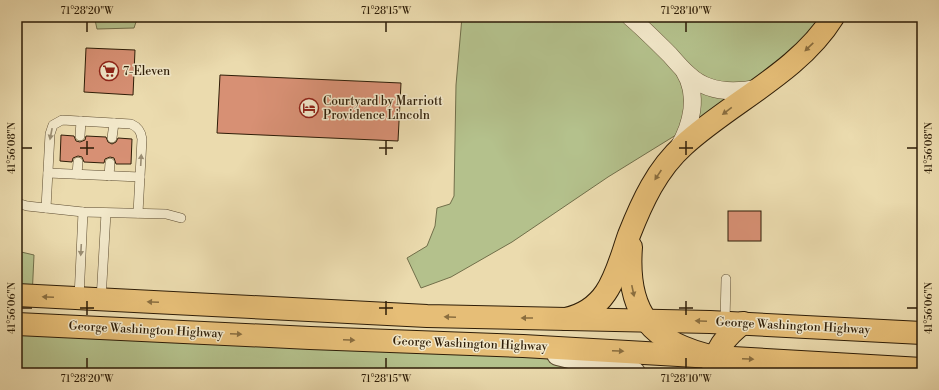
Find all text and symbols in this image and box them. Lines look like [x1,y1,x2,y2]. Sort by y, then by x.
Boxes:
text: 71°28'20"W [61,5,114,17]
text: 71°28'15"W [361,5,412,17]
text: 71°28'10"W [660,5,712,17]
one-way arrow [804,42,814,52]
supermarket icon: 7-Eleven [98,60,120,82]
place label: 7-Eleven [123,64,170,79]
place label: Courtyard by Marriott Providence Lincoln [323,94,443,123]
hotel icon: Courtyard by Marriott Providence Lincoln [298,97,320,119]
one-way arrow [722,107,732,115]
text: 41°56'08"N [6,122,18,174]
text: 41°56'08"N [923,122,935,174]
one-way arrow [47,128,53,140]
one-way arrow [138,153,144,166]
one-way arrow [654,170,662,181]
one-way arrow [78,244,85,256]
text: 41°56'06"N [6,282,18,334]
text: 41°56'06"N [923,282,935,334]
one-way arrow [631,285,637,297]
one-way arrow [41,294,54,300]
one-way arrow [146,299,159,305]
one-way arrow [444,314,456,321]
street label: George Washington Highway [715,314,871,338]
one-way arrow [521,315,533,322]
street label: George Washington Highway [68,318,224,342]
one-way arrow [695,318,707,325]
one-way arrow [230,331,242,338]
street label: George Washington Highway [392,334,548,354]
one-way arrow [343,336,355,343]
one-way arrow [612,348,624,355]
one-way arrow [742,355,754,362]
text: 71°28'20"W [61,373,114,385]
text: 71°28'15"W [361,373,412,385]
text: 71°28'10"W [660,373,712,385]

